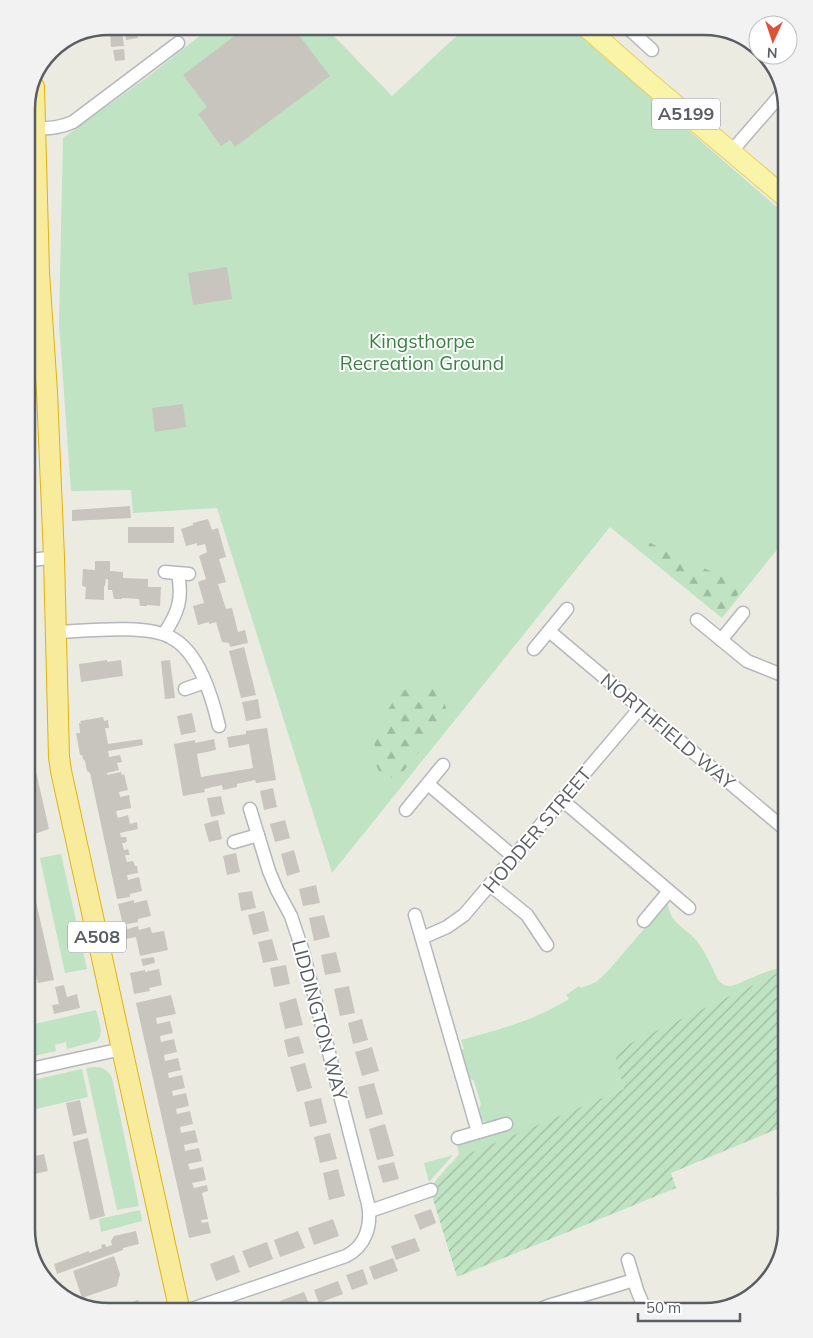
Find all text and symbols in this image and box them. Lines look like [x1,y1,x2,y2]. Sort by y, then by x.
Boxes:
north arrow [748,15,798,65]
text: N [767,44,778,62]
road number: A5199 [652,98,720,130]
park label: Kingsthorpe Recreation Ground [340,329,504,375]
street label: NORTHFIELD WAY [596,668,741,795]
street label: HODDER STREET [477,762,597,898]
road number: A508 [68,922,126,952]
street label: LIDDINGTON WAY [287,937,353,1103]
scale bar [638,1290,740,1322]
text: 50 m [646,1298,681,1317]

